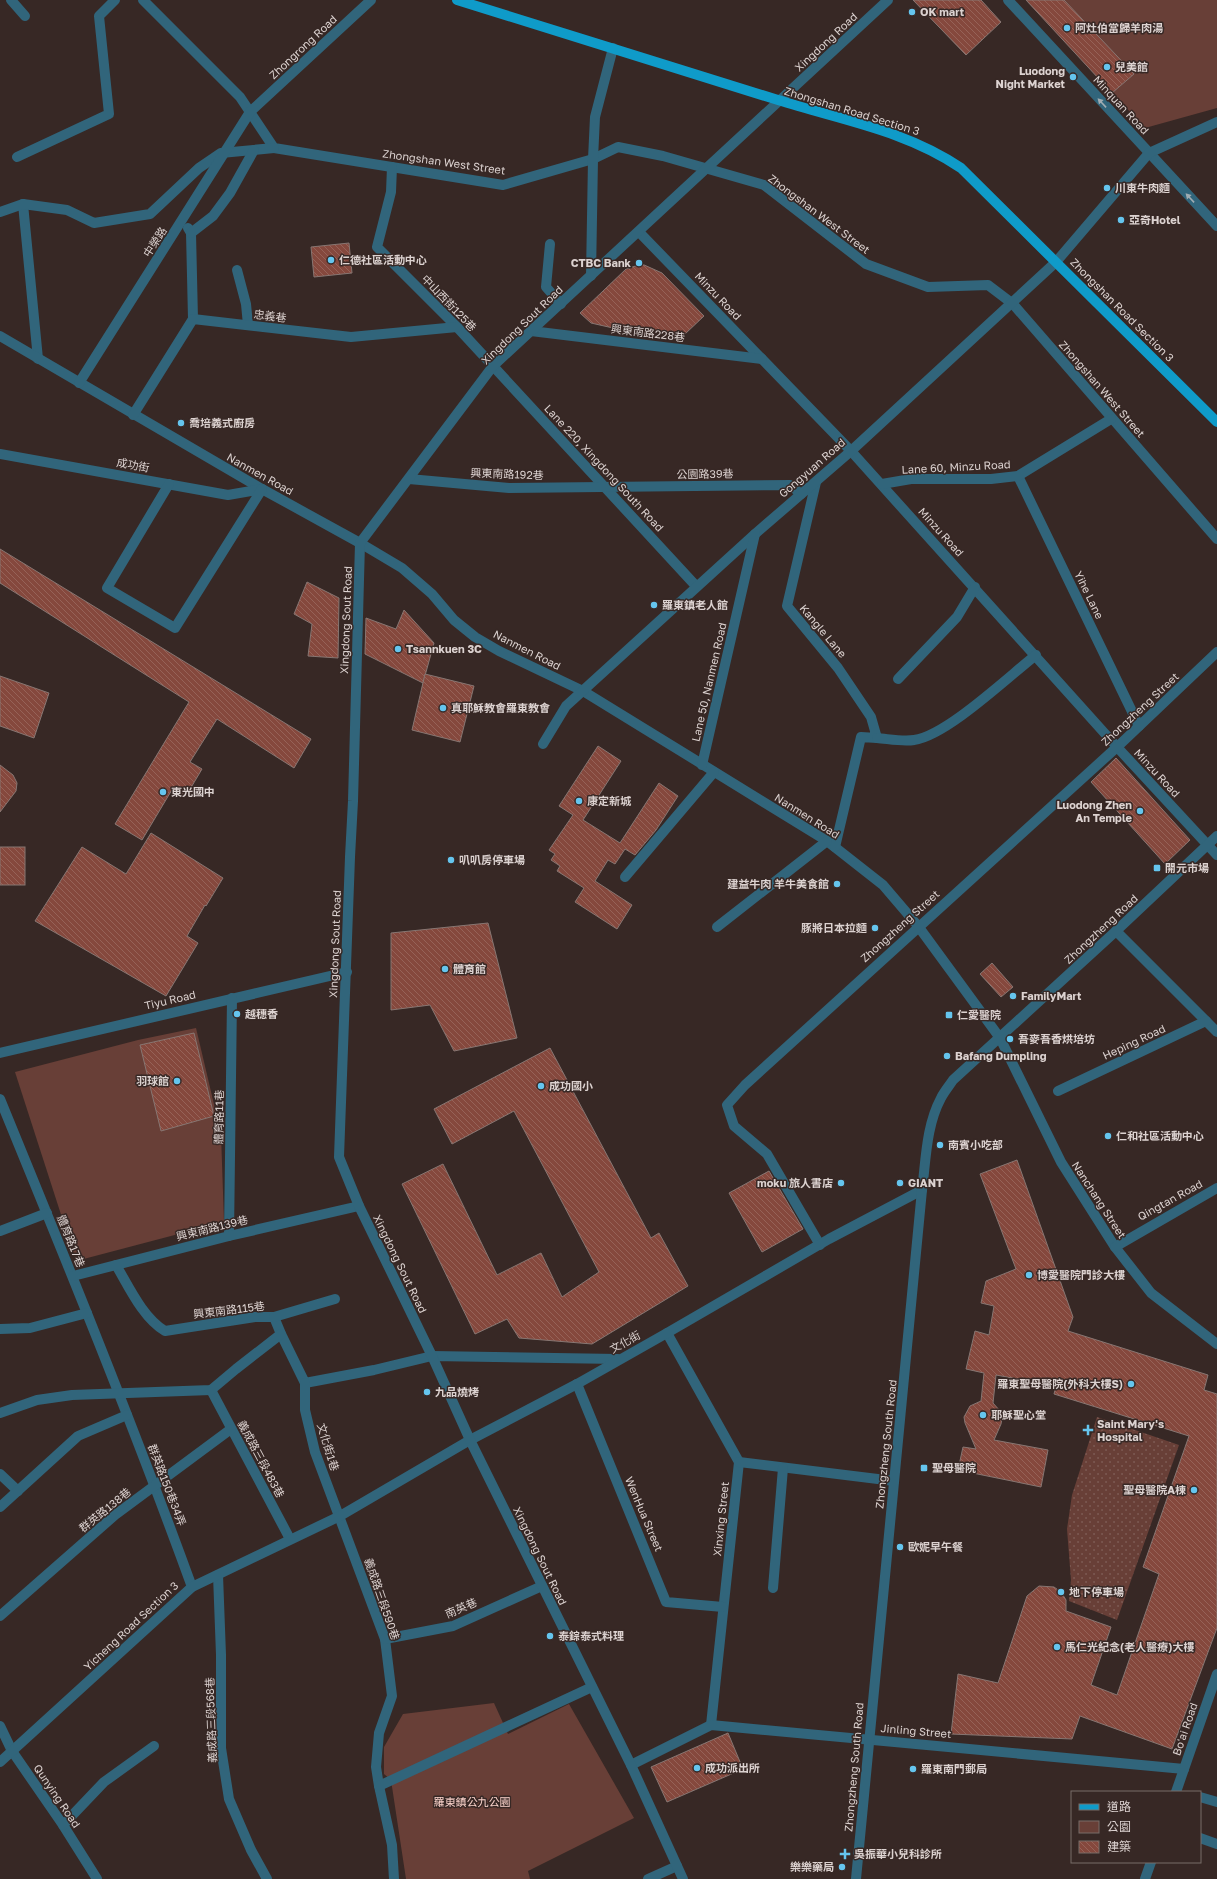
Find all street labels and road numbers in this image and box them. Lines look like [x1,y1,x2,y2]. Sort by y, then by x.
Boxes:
street label: Xingdong Road [792,9,859,74]
street label: Zhongrong Road [266,12,339,81]
street label: Minquan Road [1091,73,1152,137]
street label: Zhongshan Road Section 3 [783,84,921,137]
street label: Zhongshan West Street [382,146,506,177]
street label: Zhongshan West Street [766,171,873,256]
street label: 中榮路 [140,224,169,259]
street label: Zhongshan Road Section 3 [1068,255,1177,364]
street label: Minzu Road [692,269,744,322]
street label: 中山西街125巷 [419,272,479,333]
street label: Xingdong Sout Road [478,283,565,367]
street label: 忠義巷 [253,307,287,324]
street label: 興東南路228巷 [610,322,686,343]
street label: Zhongshan West Street [1057,338,1148,440]
street label: Lane 220, Xingdong South Road [542,402,667,534]
street label: Gongyuan Road [776,435,847,500]
street label: Nanmen Road [225,450,296,497]
street label: 成功街 [116,455,150,474]
street label: Lane 60, Minzu Road [901,457,1011,476]
street label: 興東南路192巷 [470,466,544,481]
street label: 公園路39巷 [676,467,734,480]
street label: Minzu Road [916,505,967,559]
street label: Xingdong Sout Road [337,566,354,674]
street label: Yihe Lane [1072,569,1107,621]
street label: Kangle Lane [797,601,849,660]
street label: Lane 50, Nanmen Road [688,621,729,743]
street label: Nanmen Road [491,627,563,672]
street label: Zhongzheng Street [1098,669,1181,748]
street label: Minzu Road [1132,746,1183,799]
street label: Nanmen Road [772,790,842,841]
street label: Zhongzheng Street [858,887,942,964]
street label: Xingdong Sout Road [326,890,343,998]
street label: Zhongzheng Road [1061,891,1140,966]
street label: Tiyu Road [143,987,197,1012]
street label: Heping Road [1100,1021,1167,1062]
street label: 體育路11巷 [212,1090,225,1144]
street label: Nanchang Street [1070,1159,1129,1241]
street label: Qingtan Road [1135,1176,1204,1223]
street label: 興東南路139巷 [175,1212,249,1243]
street label: Xingdong Sout Road [371,1212,430,1315]
street label: 體育路17巷 [55,1213,88,1269]
street label: 興東南路115巷 [192,1299,265,1320]
street label: 文化街 [607,1328,642,1355]
street label: Zhongzheng South Road [872,1379,899,1509]
street label: 義成路三段483巷 [236,1418,287,1500]
street label: 文化街1巷 [315,1421,342,1472]
street label: 群英路150巷34弄 [146,1442,189,1528]
street label: WenHua Street [623,1475,666,1553]
street label: Xinxing Street [710,1481,731,1557]
street label: 群英路138巷 [76,1485,133,1534]
street label: Xingdong Sout Road [511,1504,570,1607]
street label: 義成路三段590巷 [362,1556,403,1642]
street label: Yicheng Road Section 3 [81,1578,181,1673]
street label: 南英巷 [443,1595,479,1620]
street label: 義成路三段568巷 [203,1677,218,1763]
street label: Bo'ai Road [1169,1701,1200,1757]
street label: Zhongzheng South Road [841,1702,866,1832]
street label: Jinling Street [880,1721,952,1740]
street label: Qunying Road [31,1762,83,1830]

